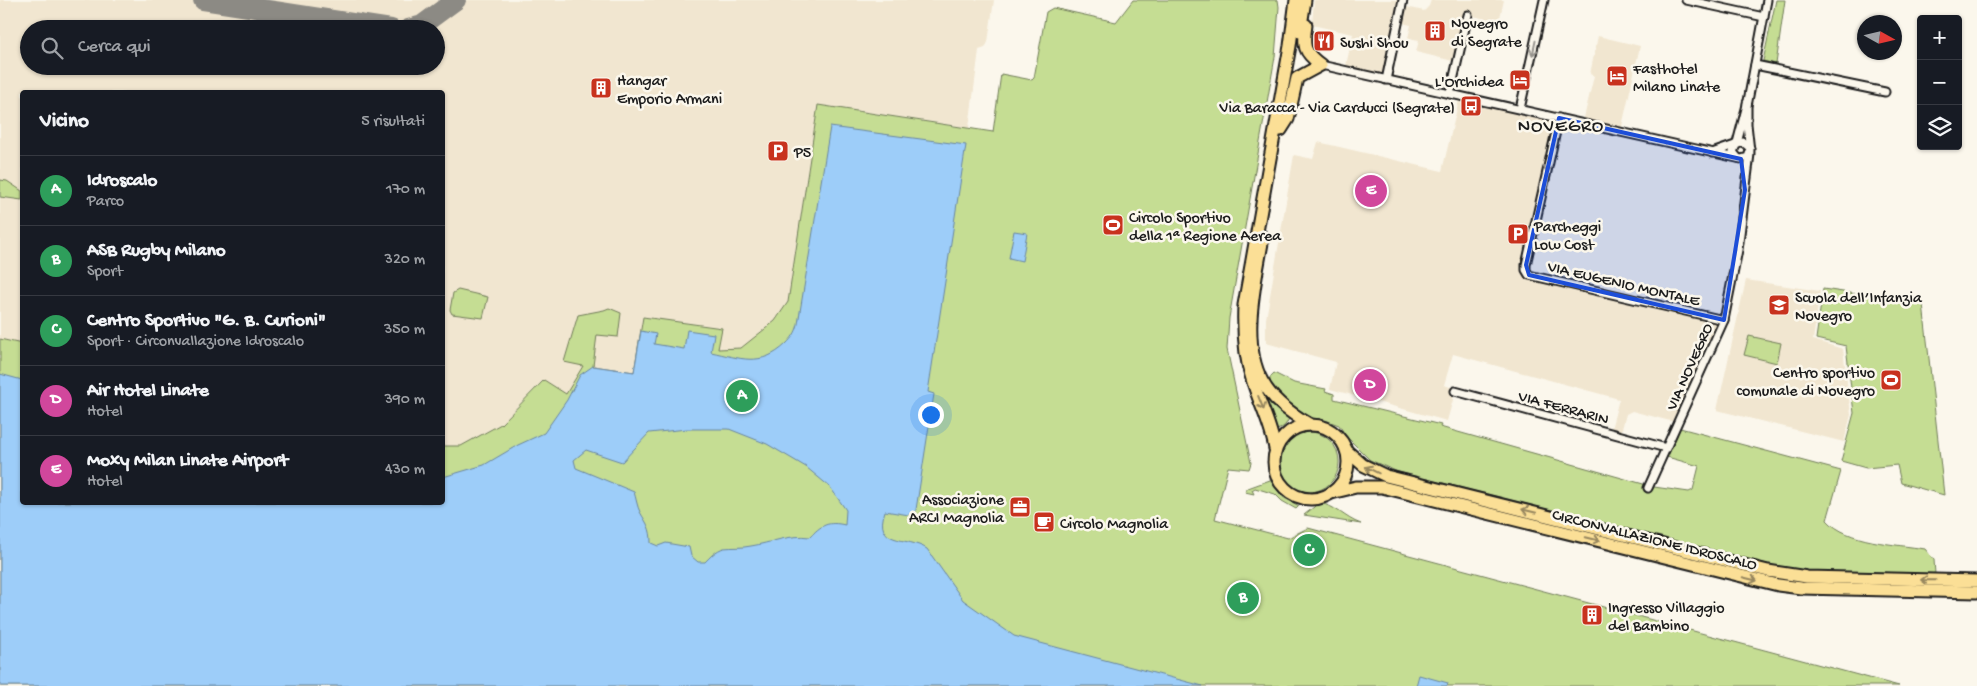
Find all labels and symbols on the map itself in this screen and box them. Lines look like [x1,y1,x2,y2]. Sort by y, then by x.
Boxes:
north arrow [1857,15,1902,60]
place label: Novegro di Segrate [1451,16,1522,53]
building icon: Novegro di Segrate [1423,19,1447,43]
restaurant icon: Sushi Shou [1312,29,1336,53]
place label: Sushi Shou [1340,35,1409,54]
one-way arrow [1529,39,1538,55]
place label: Fasthotel Milano Linate [1632,61,1721,98]
hotel icon: Fasthotel Milano Linate [1605,64,1629,88]
hotel icon: L'Orchidea [1508,68,1532,92]
place label: Hangar Emporio Armani [617,73,722,110]
place label: L'Orchidea [1435,74,1505,93]
building icon: Hangar Emporio Armani [589,76,613,100]
bus stop icon: Via Baracca - Via Carducci (Segrate) [1459,94,1483,118]
place label: Via Baracca - Via Carducci (Segrate) [1219,100,1455,119]
district label: NOVEGRO [1518,116,1604,139]
parking icon: P5 [766,139,790,163]
place label: P5 [793,145,811,164]
one-way arrow [1543,157,1552,173]
pin: E [1355,172,1387,210]
place label: Circolo Sportivo della 1ª Regione Aerea [1129,210,1282,247]
sports icon: Circolo Sportivo della 1ª Regione Aerea [1101,213,1125,237]
place label: Parcheggi Low Cost [1533,219,1601,256]
parking icon: Parcheggi Low Cost [1506,222,1530,246]
street label: VIA EUGENIO MONTALE [1544,258,1702,312]
place label: Scuola dell’Infanzia Novegro [1795,290,1923,327]
school or university icon: Scuola dell’Infanzia Novegro [1767,293,1791,317]
street label: VIA NOVEGRO [1663,321,1719,415]
place label: Centro sportivo comunale di Novegro [1737,365,1875,402]
pin: D [1354,366,1386,404]
sports icon: Centro sportivo comunale di Novegro [1879,368,1903,392]
pin: A [726,377,758,415]
street label: VIA FERRARIN [1515,388,1610,431]
one-way arrow [1257,395,1266,410]
your location [918,402,944,428]
one-way arrow [1365,464,1380,474]
place label: Associazione ARCI Magnolia [909,492,1005,529]
office icon: Associazione ARCI Magnolia [1008,495,1032,519]
one-way arrow [1521,506,1537,515]
street label: CIRCONVALLAZIONE IDROSCALO [1550,507,1759,576]
cafe icon: Circolo Magnolia [1032,510,1056,534]
place label: Circolo Magnolia [1060,516,1169,535]
pin: C [1293,531,1325,569]
one-way arrow [1584,535,1600,545]
one-way arrow [1742,575,1758,584]
one-way arrow [1921,575,1937,584]
pin: B [1227,579,1259,617]
place label: Ingresso Villaggio del Bambino [1608,600,1725,637]
building icon: Ingresso Villaggio del Bambino [1580,603,1604,627]

